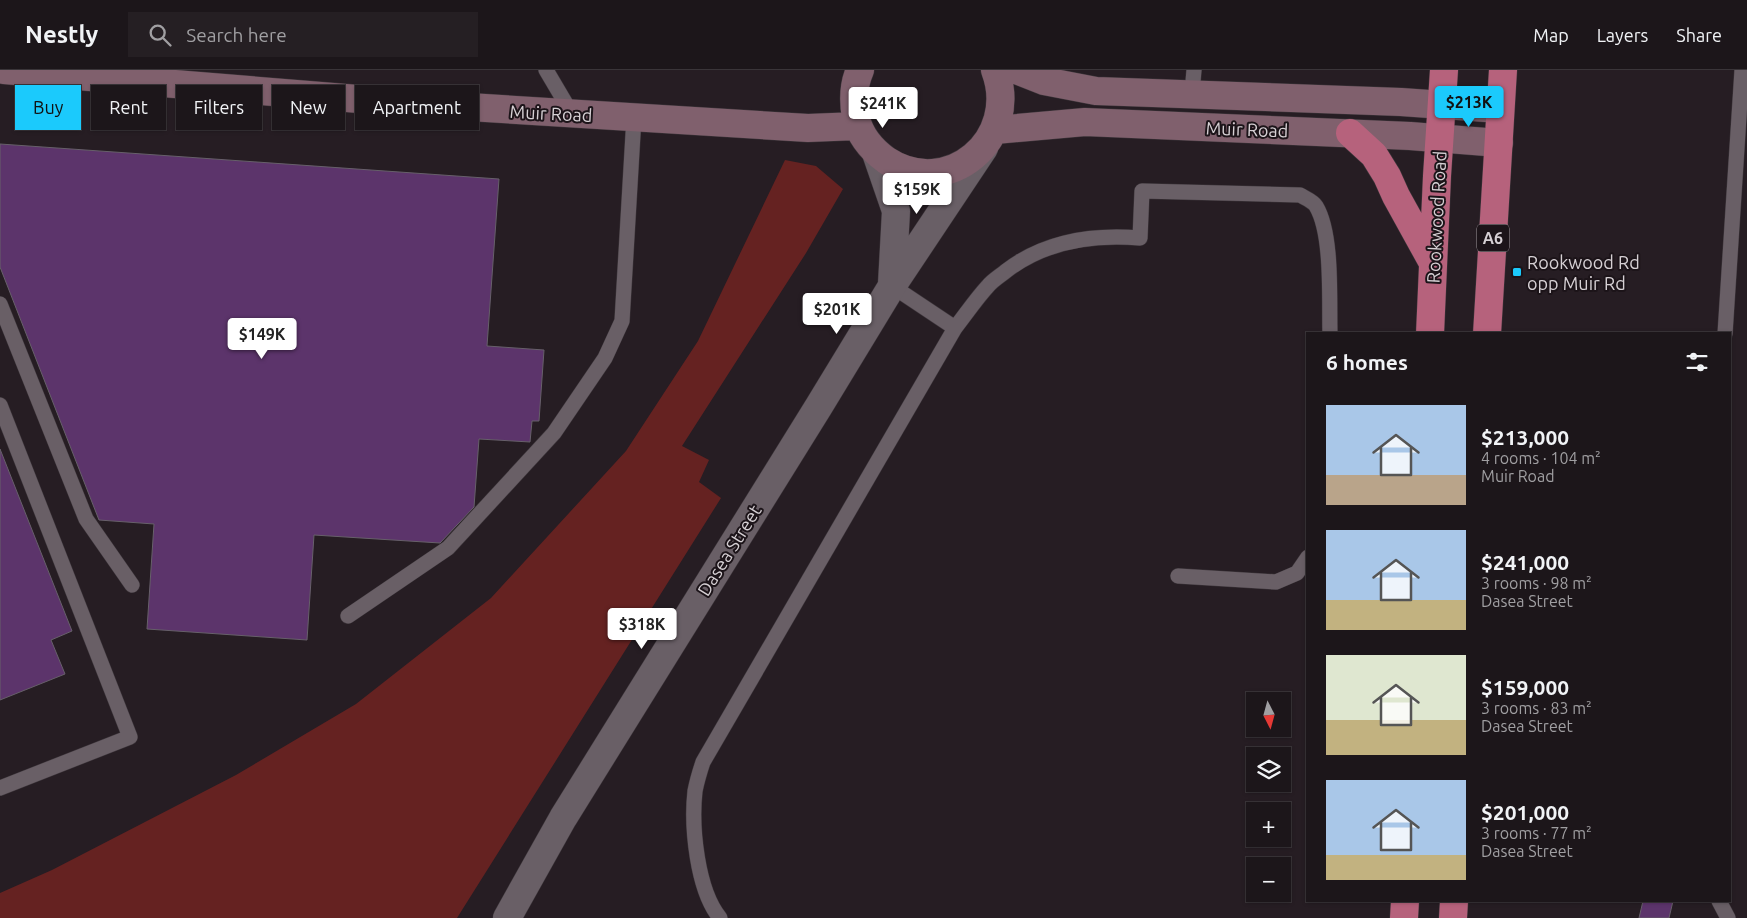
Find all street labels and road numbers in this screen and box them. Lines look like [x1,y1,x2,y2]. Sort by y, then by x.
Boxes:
street label: Muir Road [509,101,593,125]
street label: Muir Road [1205,118,1289,140]
street label: Rookwood Road [1423,150,1449,284]
road number: A6 [1477,224,1509,252]
street label: Dasea Street [693,501,765,599]

